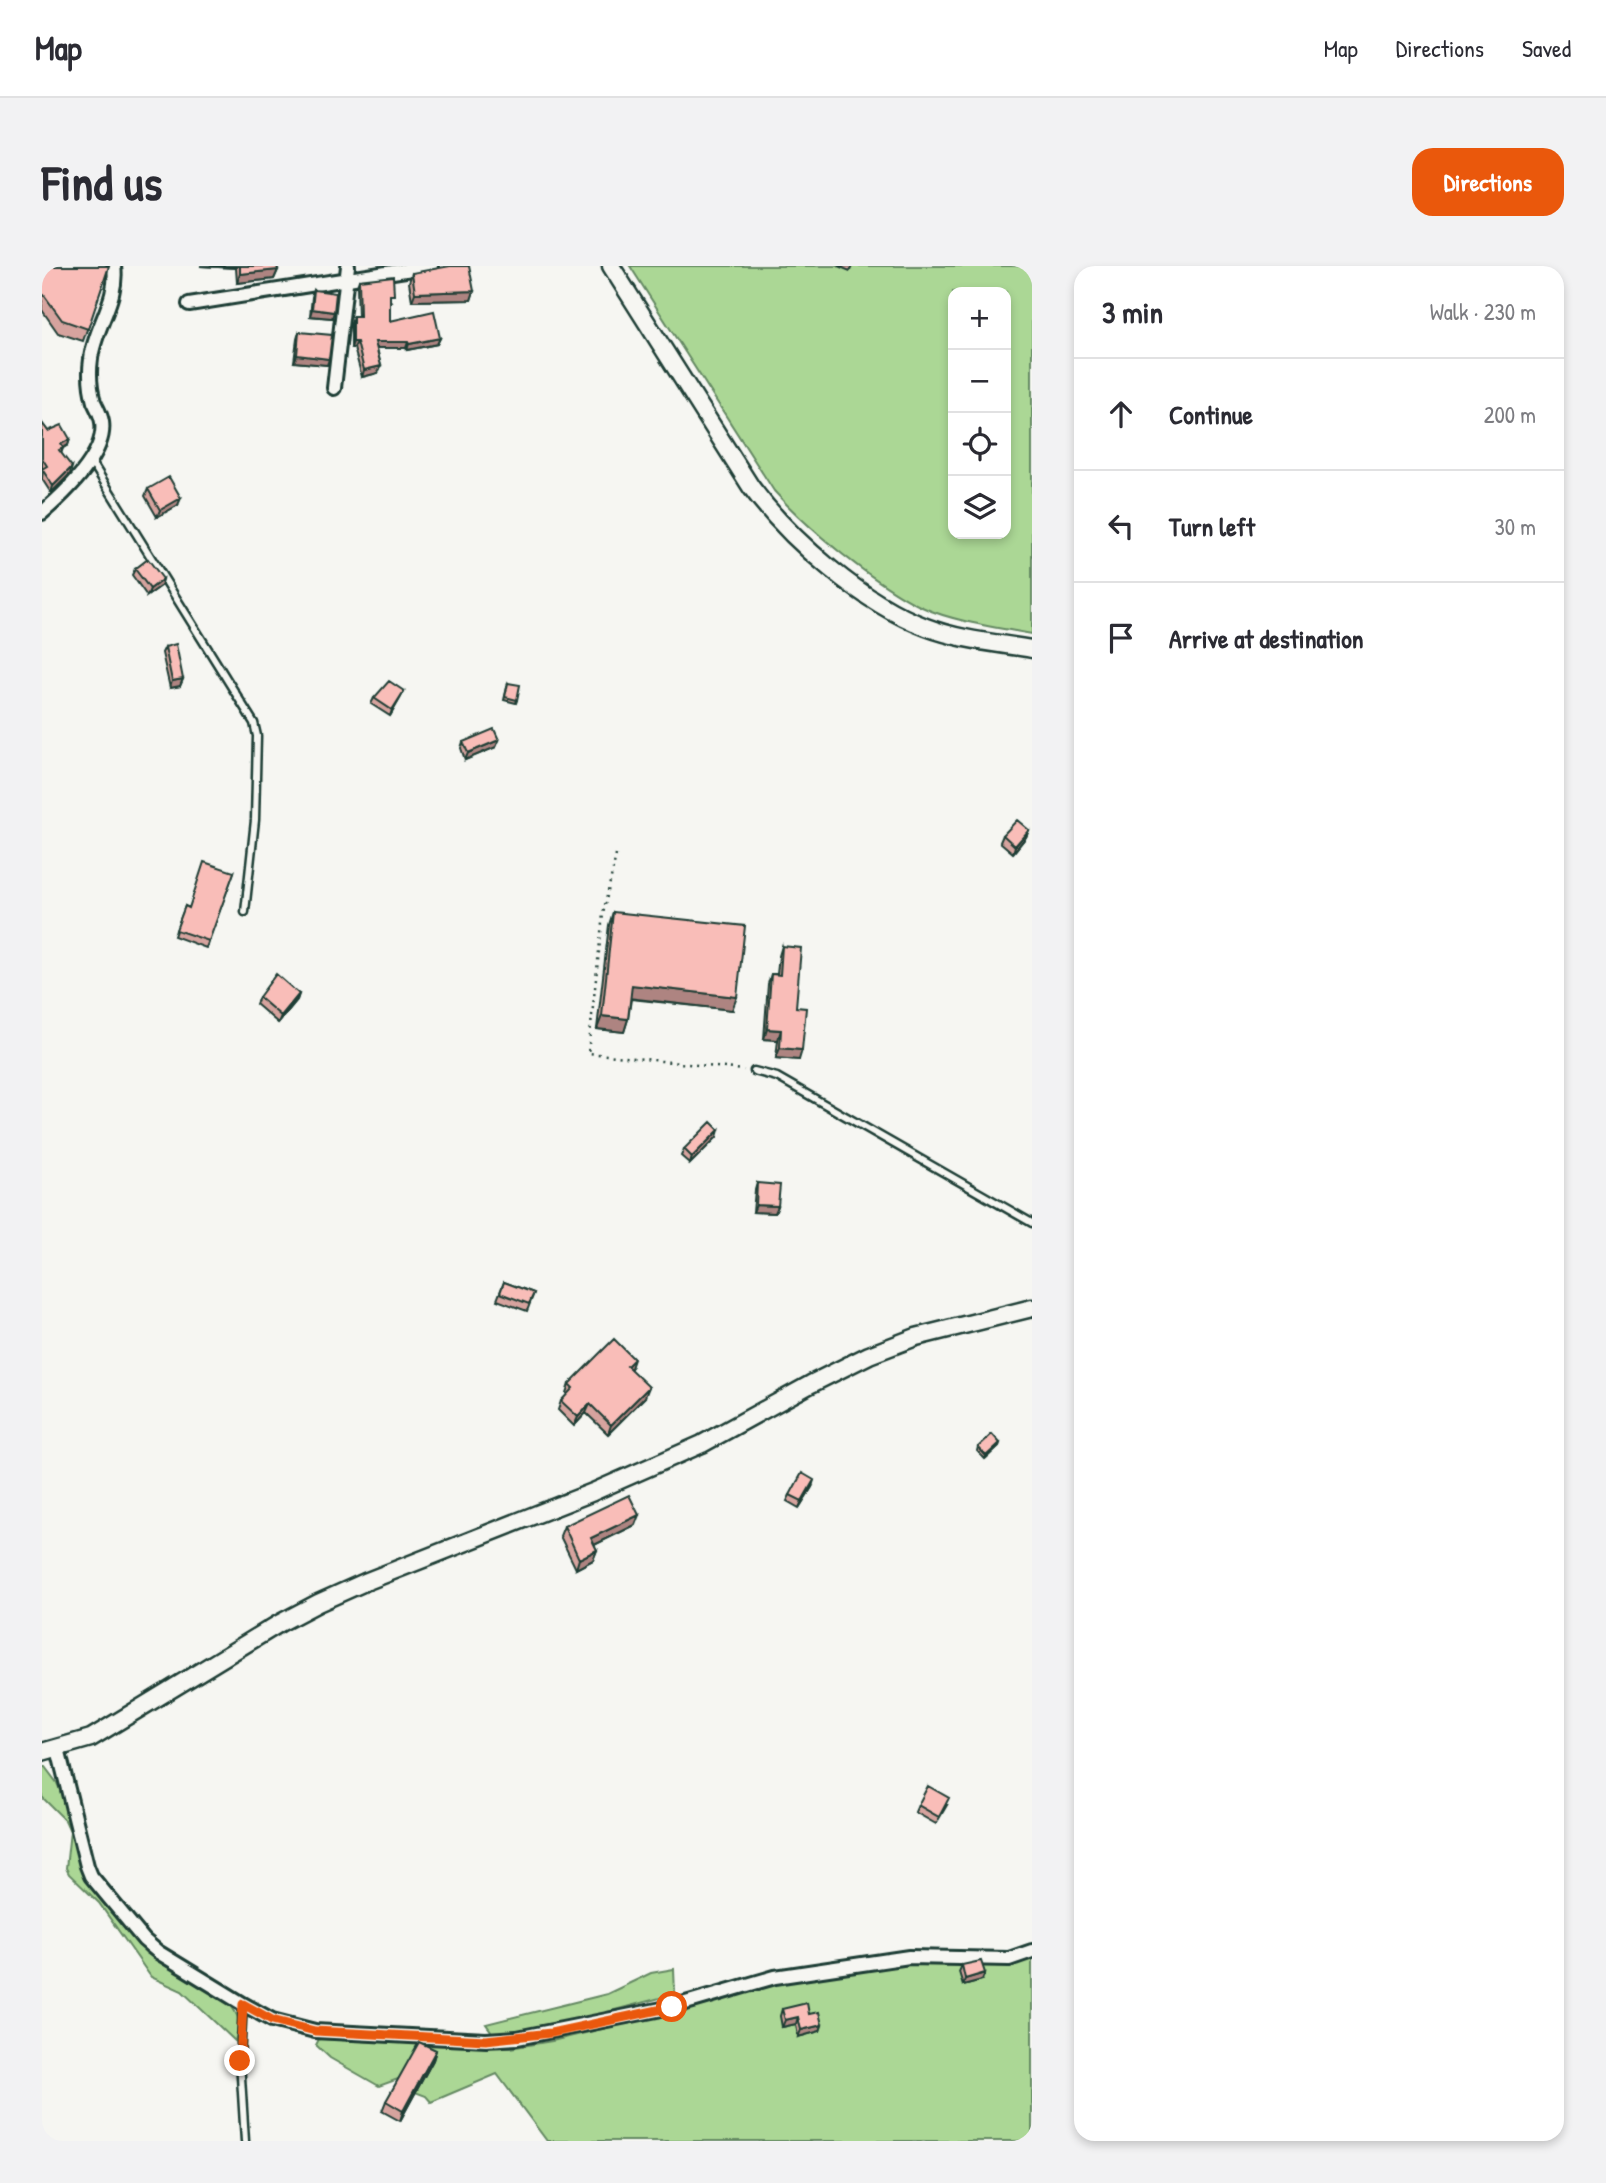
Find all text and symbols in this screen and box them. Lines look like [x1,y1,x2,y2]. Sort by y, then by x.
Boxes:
text: Map [35,26,82,70]
text: Map [1324,32,1358,64]
text: Directions [1396,32,1484,64]
text: Saved [1522,32,1571,64]
button: Directions [1412,148,1564,216]
text: Find us [42,149,162,215]
map controls [948,287,1011,539]
button: + [948,287,1011,350]
text: 3 min [1102,292,1163,332]
text: Walk · 230 m [1430,296,1536,327]
button: − [948,350,1011,413]
icon: ahead [1102,395,1140,433]
text: Continue [1169,397,1253,432]
text: 200 m [1484,399,1536,430]
button: locate [948,413,1011,476]
button: layers [948,476,1011,539]
icon: left [1102,507,1140,545]
text: Turn left [1169,509,1255,544]
text: 30 m [1494,511,1536,542]
icon: arrive [1102,619,1140,657]
text: Arrive at destination [1169,621,1364,656]
route start [656,1991,687,2022]
route end [224,2045,255,2076]

